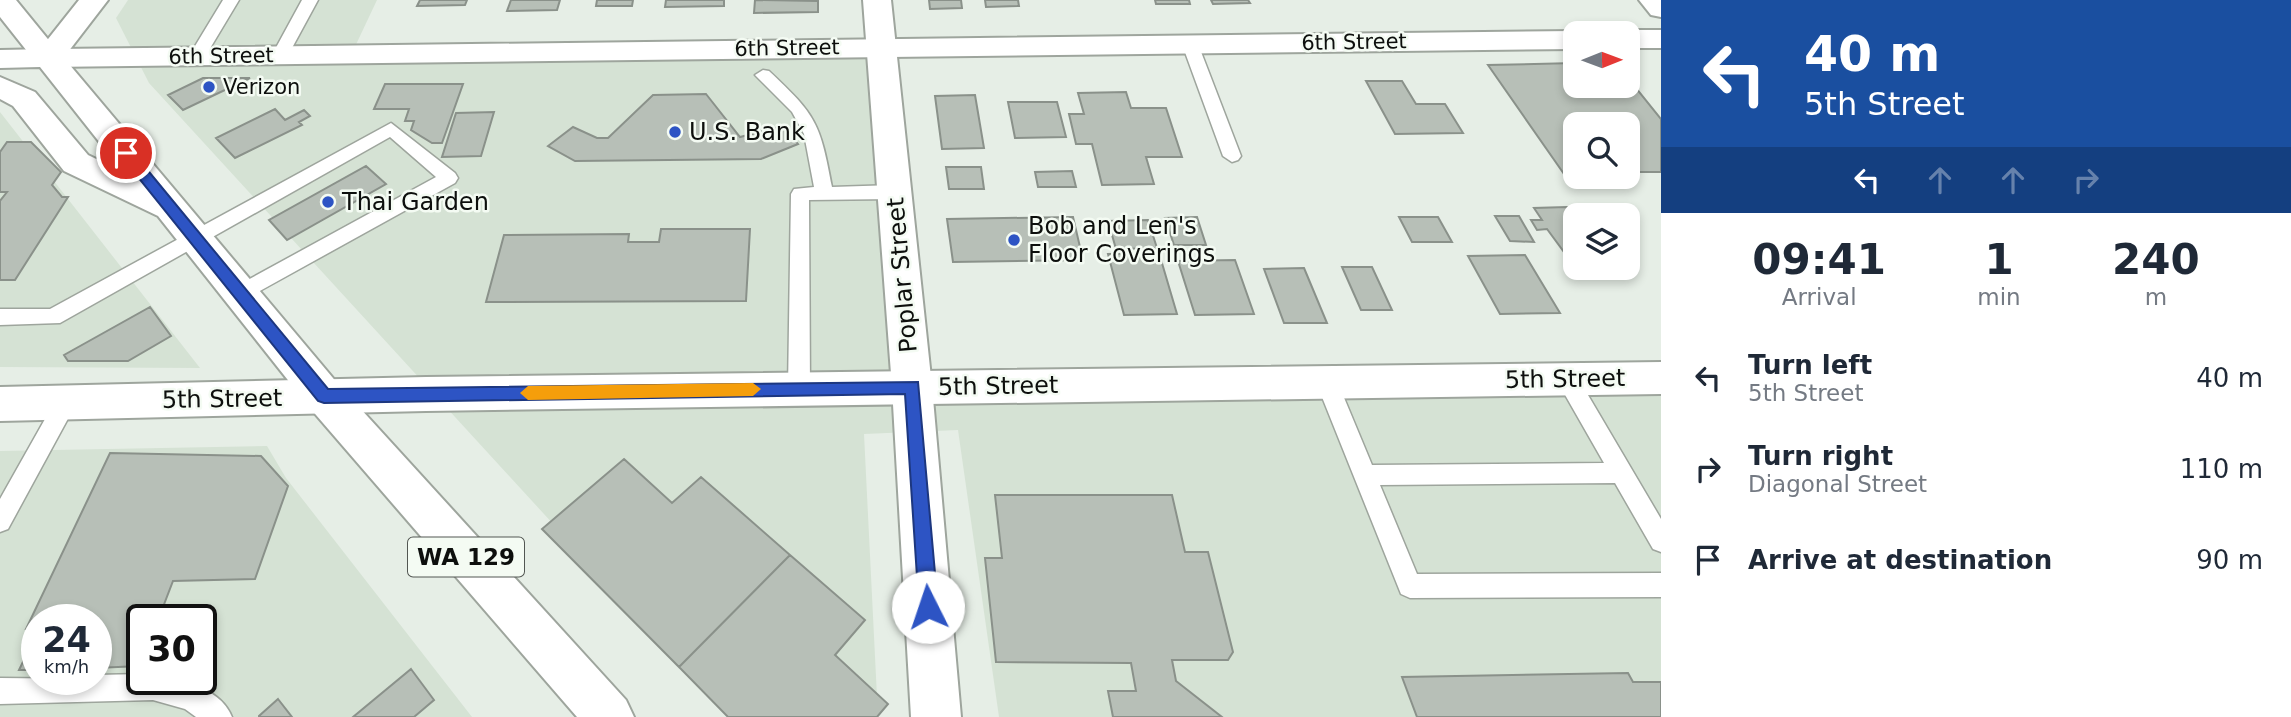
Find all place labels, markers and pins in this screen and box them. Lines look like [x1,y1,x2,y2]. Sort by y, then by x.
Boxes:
place label: Verizon [223,75,300,99]
marker: Verizon [201,79,217,95]
place label: U.S. Bank [689,118,805,146]
pin [96,123,156,183]
marker: U.S. Bank [667,124,683,140]
place label: Thai Garden [341,188,489,216]
marker: Thai Garden [320,194,336,210]
place label: Bob and Len's Floor Coverings [1028,212,1215,268]
marker: Bob and Len's Floor Coverings [1006,232,1022,248]

